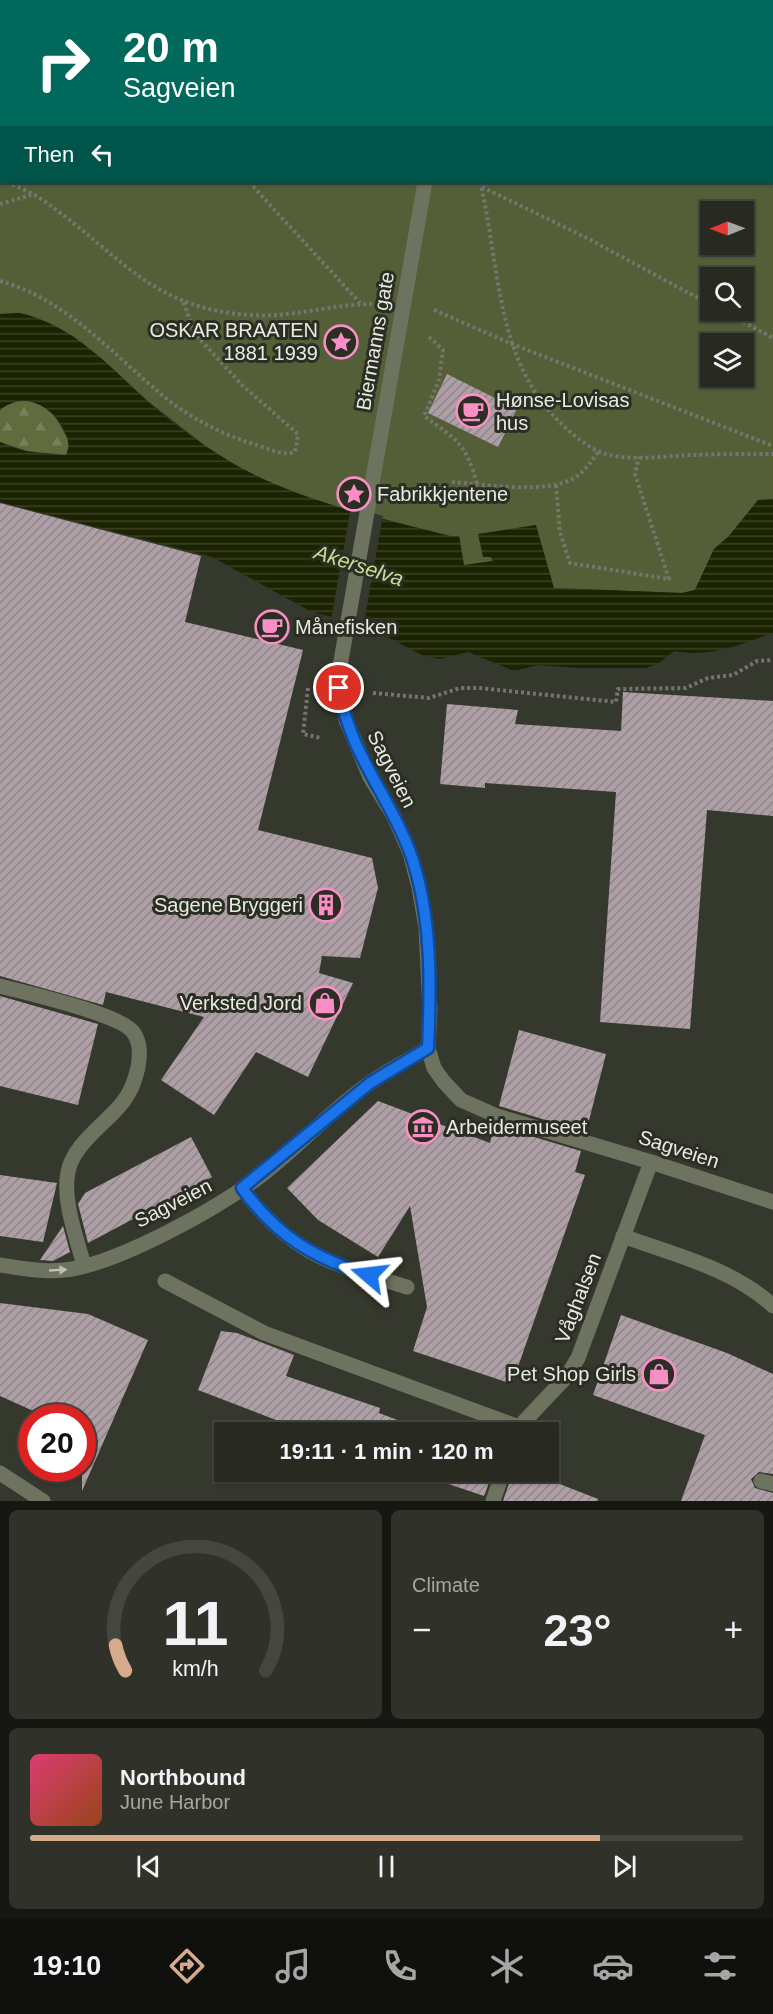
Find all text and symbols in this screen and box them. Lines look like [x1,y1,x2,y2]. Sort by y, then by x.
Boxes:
icon: right [24,24,102,102]
text: 20 m [123,24,219,71]
text: Sagveien [123,73,236,103]
icon: left [86,138,119,171]
text: Then [24,142,74,167]
north arrow [700,201,754,255]
map controls [700,201,754,387]
button: search [700,267,754,321]
street label: Biermanns gate [352,270,398,412]
place label: OSKAR BRAATEN 1881 1939 [149,319,318,364]
place icon: OSKAR BRAATEN 1881 1939 [323,324,359,360]
button: layers [700,333,754,387]
place label: Hønse-Lovisas hus [496,389,629,434]
cafe icon: Hønse-Lovisas hus [455,393,491,429]
place icon: Fabrikkjentene [336,476,372,512]
place label: Fabrikkjentene [377,483,508,505]
water label: Akerselva [310,539,406,590]
cafe icon: Månefisken [254,609,290,645]
place label: Månefisken [295,616,397,638]
pin [313,662,364,713]
icon: arrive [322,671,355,704]
street label: Sagveien [363,727,421,811]
building icon: Sagene Bryggeri [308,887,344,923]
place label: Sagene Bryggeri [154,894,303,916]
shop icon: Verksted Jord [307,985,343,1021]
place label: Verksted Jord [180,992,302,1014]
museum icon: Arbeidermuseet [405,1109,441,1145]
place label: Arbeidermuseet [446,1116,588,1138]
street label: Sagveien [636,1126,722,1172]
street label: Sagveien [131,1174,215,1232]
position arrow [337,1243,401,1307]
street label: Våghalsen [551,1250,605,1346]
one-way arrow [49,1265,68,1275]
shop icon: Pet Shop Girls [641,1356,677,1392]
place label: Pet Shop Girls [507,1363,636,1385]
speed limit sign: 20 [18,1404,96,1482]
text: 19:11 · 1 min · 120 m [280,1439,494,1464]
text: Climate [412,1574,480,1596]
text: 11 [163,1589,228,1658]
text: 23° [543,1605,612,1656]
text: − [412,1611,431,1648]
text: + [724,1611,743,1648]
text: km/h [172,1658,219,1682]
text: Northbound [120,1765,246,1790]
text: June Harbor [120,1791,230,1813]
icon: previous [132,1850,165,1883]
icon: pause [370,1850,403,1883]
icon: next [608,1850,641,1883]
icon: directions [166,1945,208,1987]
icon: music [272,1945,314,1987]
icon: phone [379,1945,421,1987]
icon: climate [486,1945,528,1987]
icon: car [592,1945,634,1987]
icon: filters [699,1945,741,1987]
text: 19:10 [32,1951,101,1981]

